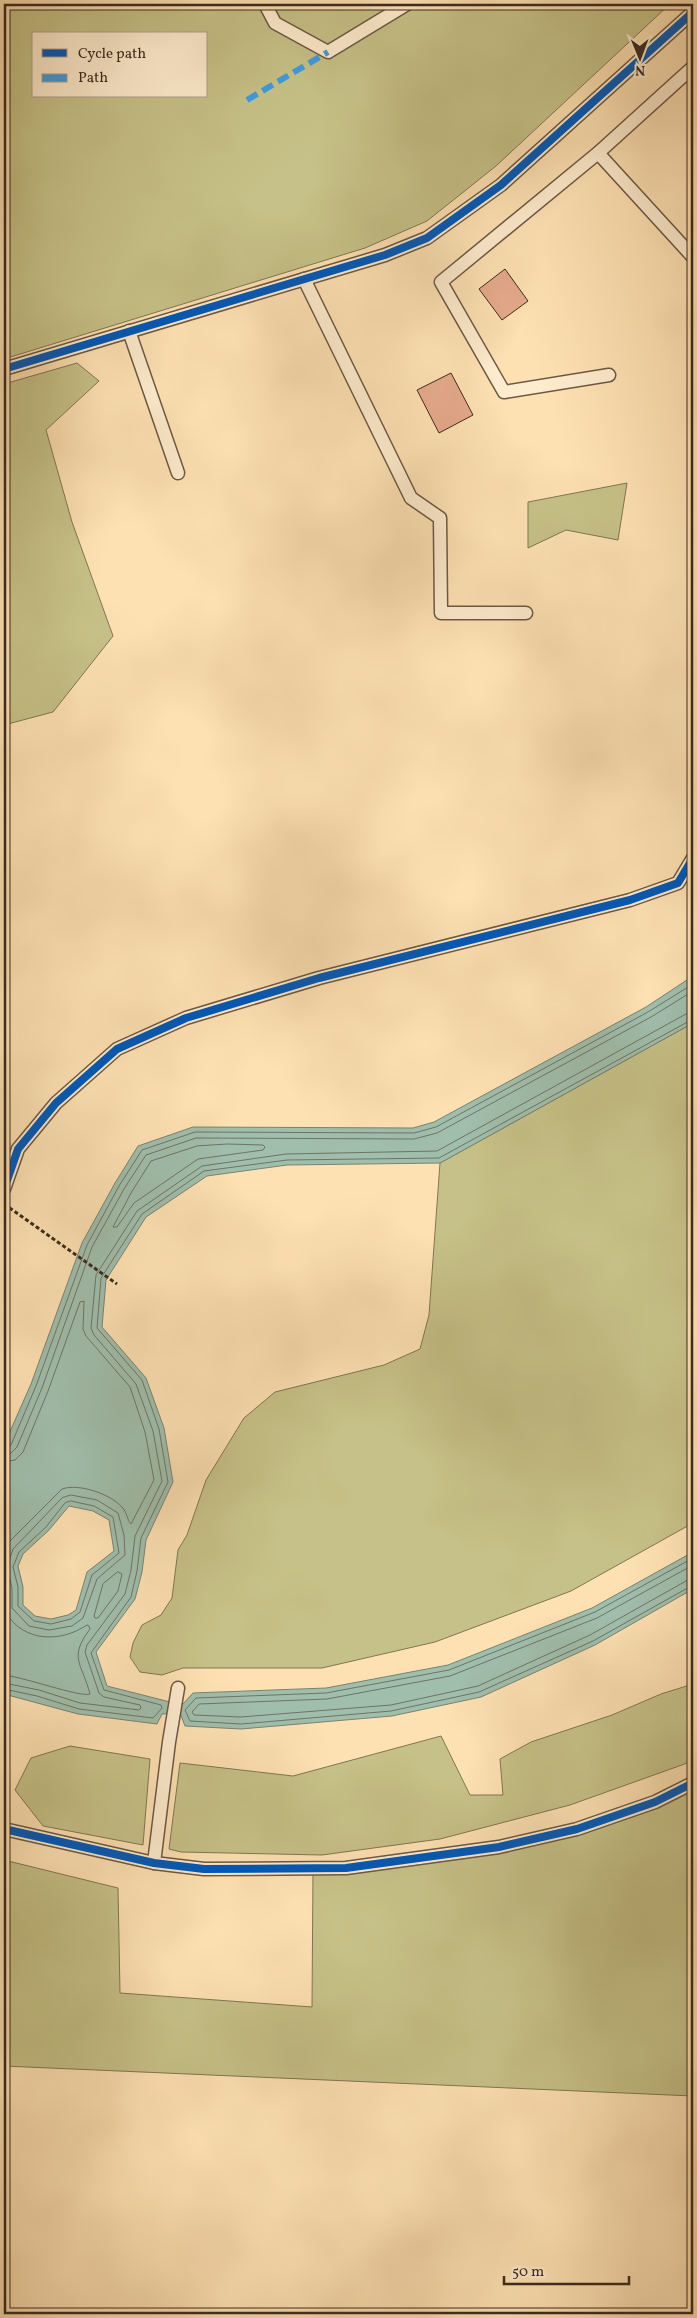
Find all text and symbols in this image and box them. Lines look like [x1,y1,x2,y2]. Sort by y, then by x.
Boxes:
legend [32,32,208,98]
north arrow [614,32,664,82]
text: Cycle path [78,44,146,65]
text: N [635,60,645,79]
text: Path [78,68,108,89]
scale bar [504,2253,630,2285]
text: 50 m [512,2262,544,2283]

